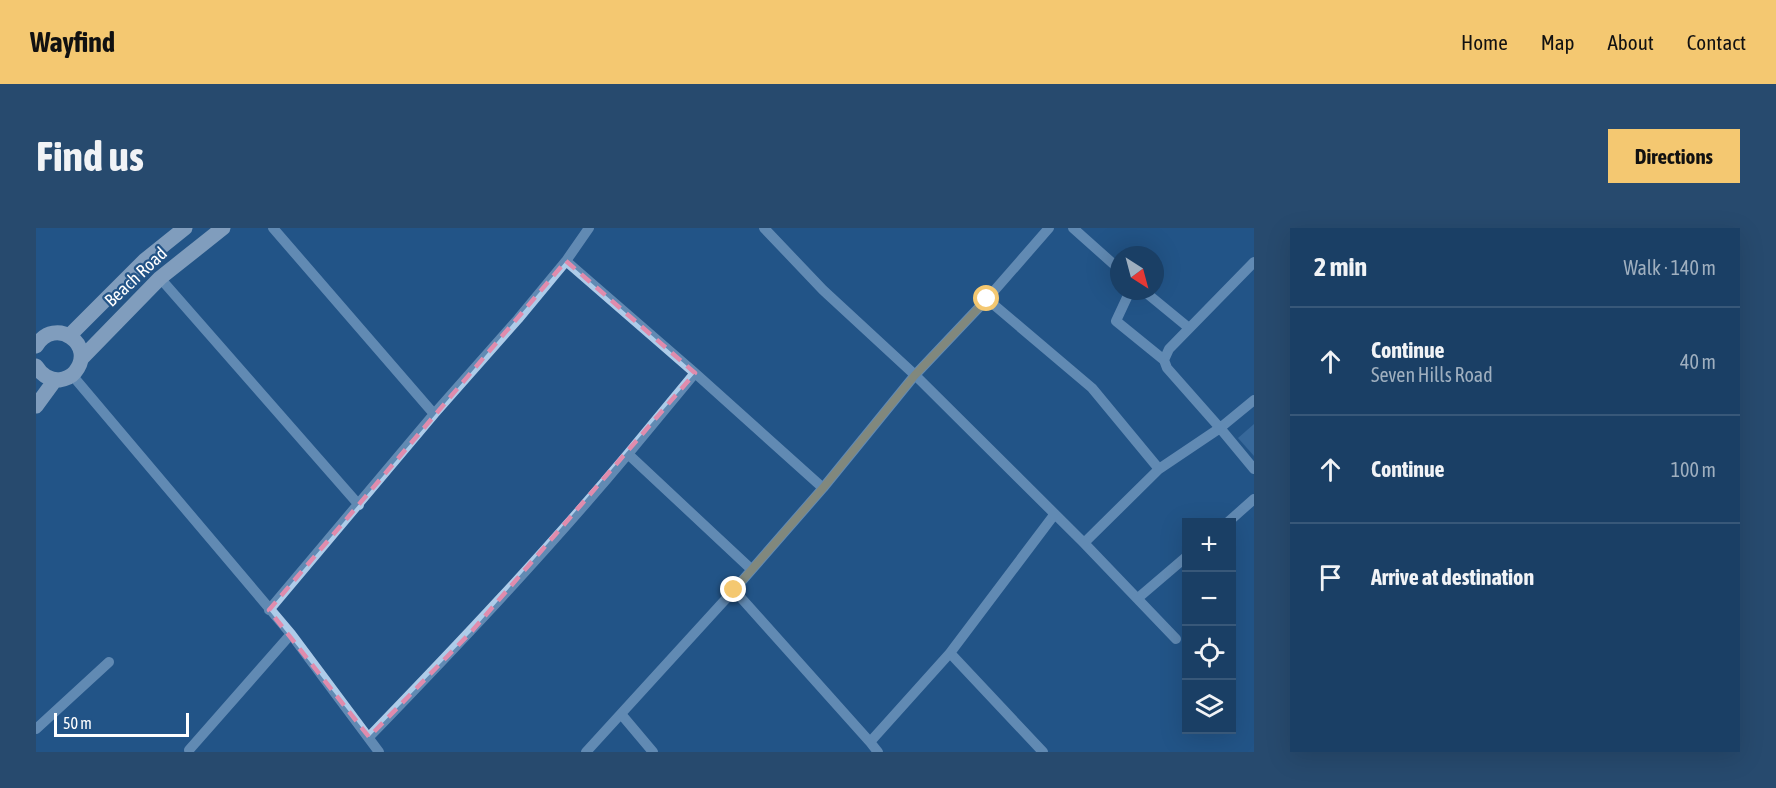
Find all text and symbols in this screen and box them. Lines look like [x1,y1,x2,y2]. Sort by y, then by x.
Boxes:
text: Wayfind [30,26,115,58]
text: Home [1461,30,1508,54]
text: Map [1541,30,1575,54]
text: About [1608,30,1654,54]
text: Contact [1687,30,1746,54]
button: Directions [1608,129,1740,183]
text: Find us [36,132,144,180]
street label: Beach Road [100,243,171,311]
north arrow [1110,246,1164,300]
text: 2 min [1314,252,1367,282]
text: Walk · 140 m [1624,256,1716,279]
route start [973,285,999,311]
text: Continue [1371,337,1445,363]
icon: ahead [1314,345,1347,378]
text: 40 m [1680,350,1716,373]
text: Seven Hills Road [1371,363,1493,386]
icon: ahead [1314,453,1347,486]
text: Continue [1371,456,1445,482]
text: 100 m [1671,458,1716,481]
map controls [1182,518,1236,734]
button: + [1182,518,1236,572]
icon: arrive [1314,561,1347,594]
text: Arrive at destination [1371,564,1534,590]
button: − [1182,572,1236,626]
route end [720,576,746,602]
button: locate [1182,626,1236,680]
button: layers [1182,680,1236,734]
scale bar [54,710,189,738]
text: 50 m [63,714,92,732]

